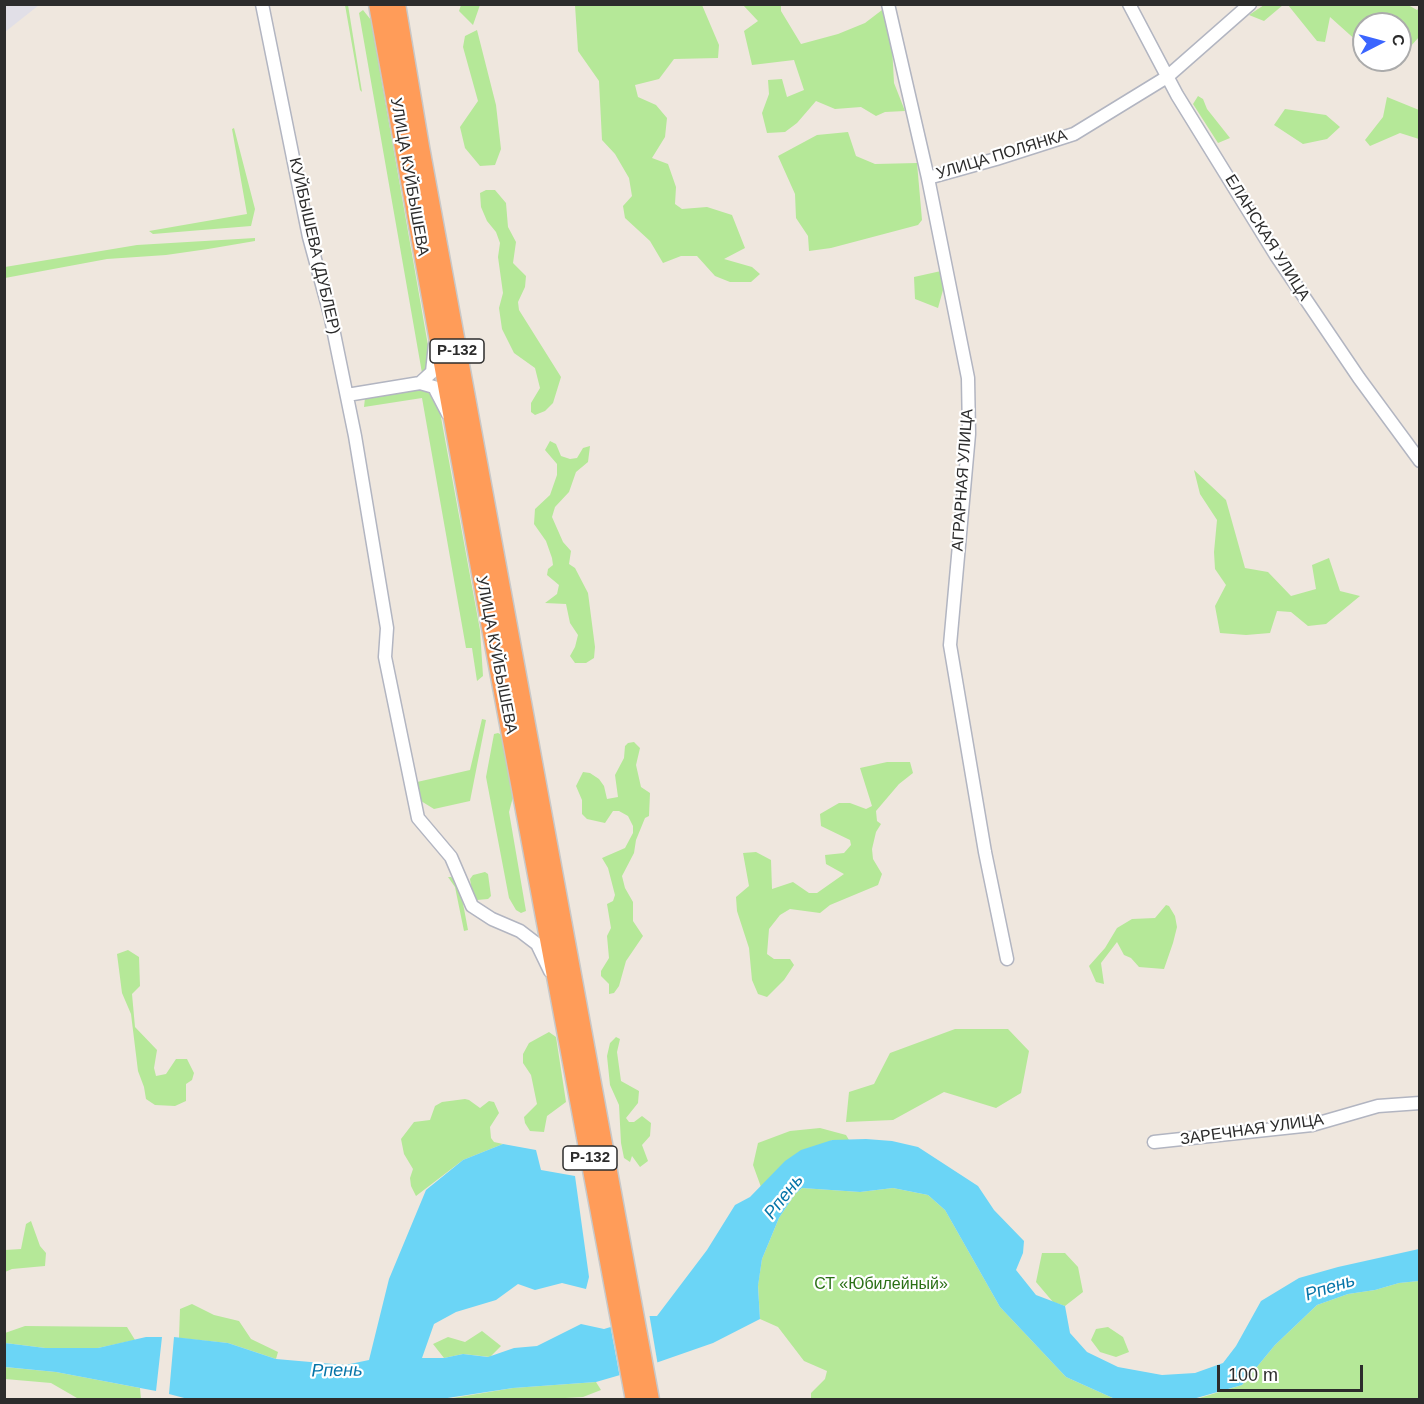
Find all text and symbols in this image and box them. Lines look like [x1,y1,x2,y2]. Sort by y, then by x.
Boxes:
north arrow [1352,12,1412,72]
text: С [1389,34,1407,47]
street label: УЛИЦА КУЙБЫШЕВА [386,96,432,258]
street label: УЛИЦА ПОЛЯНКА [934,126,1070,184]
street label: КУЙБЫШЕВА (ДУБЛЕР) [284,156,344,336]
street label: ЕЛАНСКАЯ УЛИЦА [1220,171,1314,305]
road number: Р-132 [430,339,484,363]
street label: АГРАРНАЯ УЛИЦА [948,408,978,552]
street label: УЛИЦА КУЙБЫШЕВА [471,574,521,736]
street label: ЗАРЕЧНАЯ УЛИЦА [1179,1110,1325,1150]
road number: Р-132 [563,1146,617,1170]
water label: Рпень [760,1170,808,1224]
water label: Рпень [1302,1270,1358,1306]
park label: СТ «Юбилейный» [814,1275,948,1295]
scale bar [1220,1353,1366,1391]
water label: Рпень [311,1360,363,1382]
text: 100 m [1228,1365,1278,1385]

